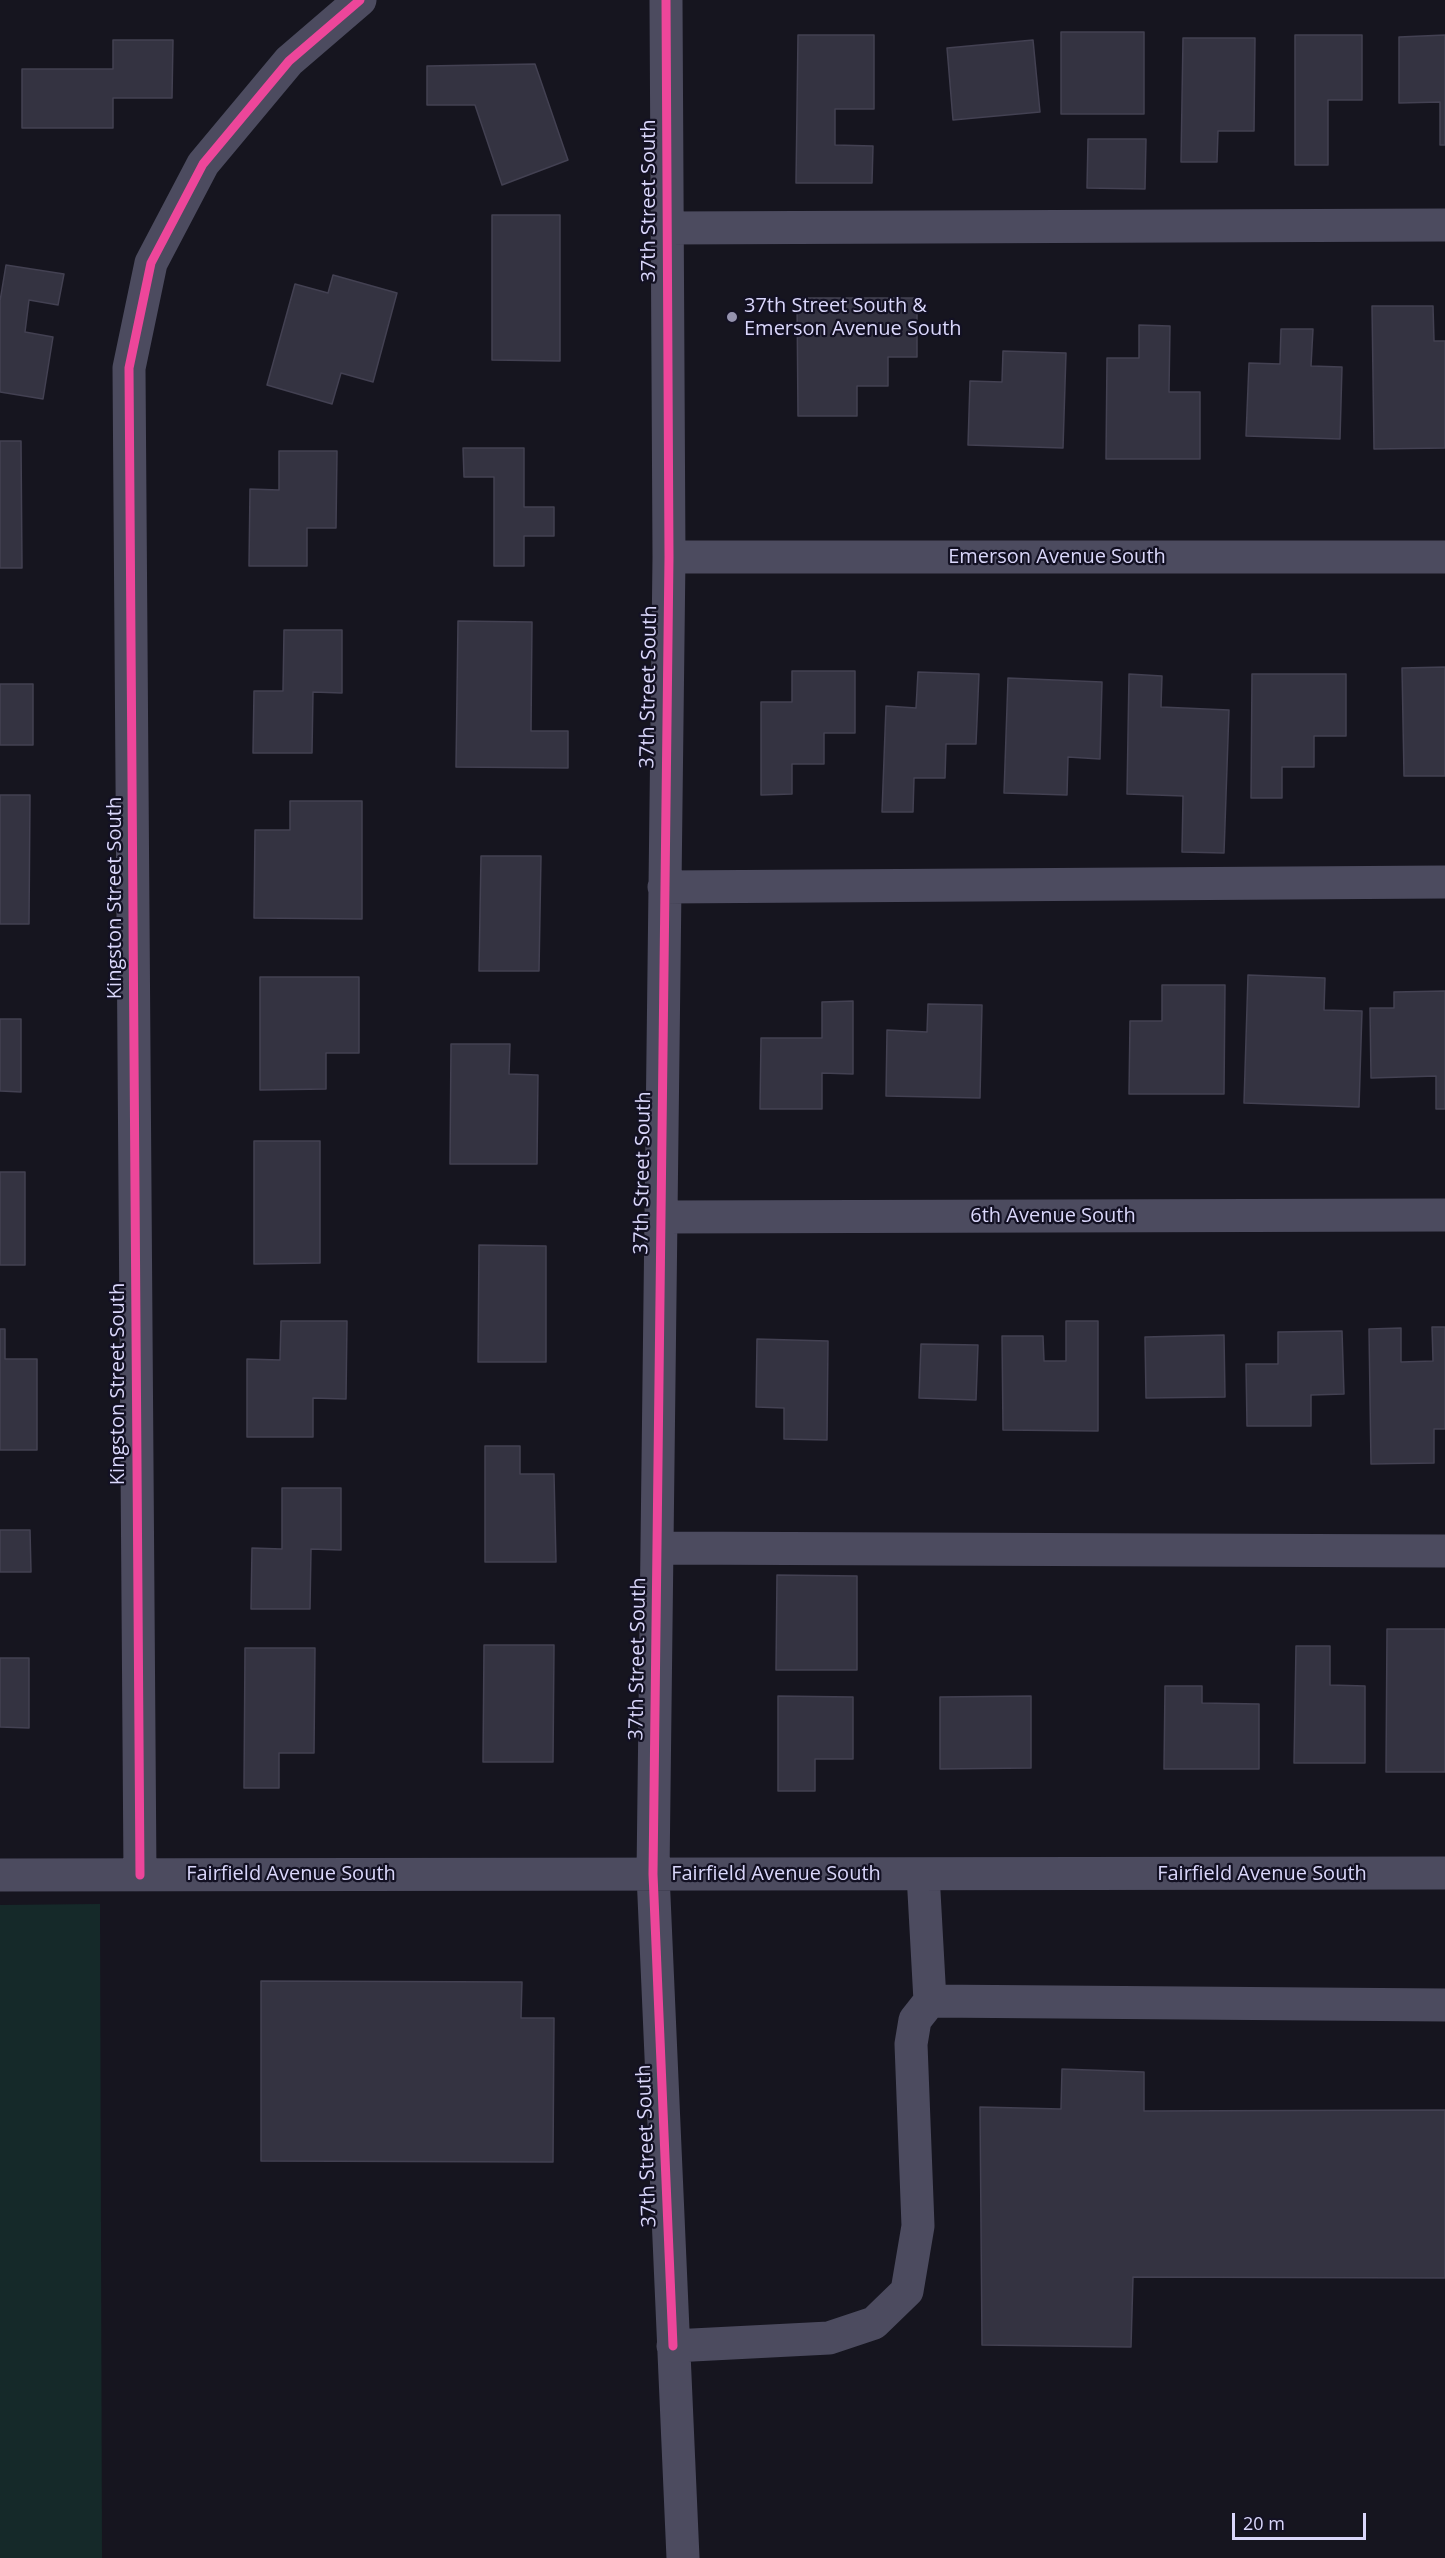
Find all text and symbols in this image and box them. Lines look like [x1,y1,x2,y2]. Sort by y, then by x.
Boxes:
street label: 37th Street South [637,119,661,283]
place label: 37th Street South & Emerson Avenue South [744,294,962,341]
marker: 37th Street South & Emerson Avenue South [725,310,739,324]
street label: Emerson Avenue South [948,545,1166,569]
street label: 37th Street South [636,605,662,769]
street label: Kingston Street South [103,797,127,999]
street label: 37th Street South [630,1091,656,1255]
street label: 6th Avenue South [970,1204,1136,1228]
street label: Kingston Street South [106,1283,130,1485]
street label: 37th Street South [625,1577,651,1741]
street label: Fairfield Avenue South [186,1862,396,1886]
street label: Fairfield Avenue South [671,1862,881,1886]
street label: Fairfield Avenue South [1157,1862,1367,1886]
street label: 37th Street South [632,2064,662,2228]
scale bar [1235,2501,1368,2539]
text: 20 m [1243,2511,1285,2535]

